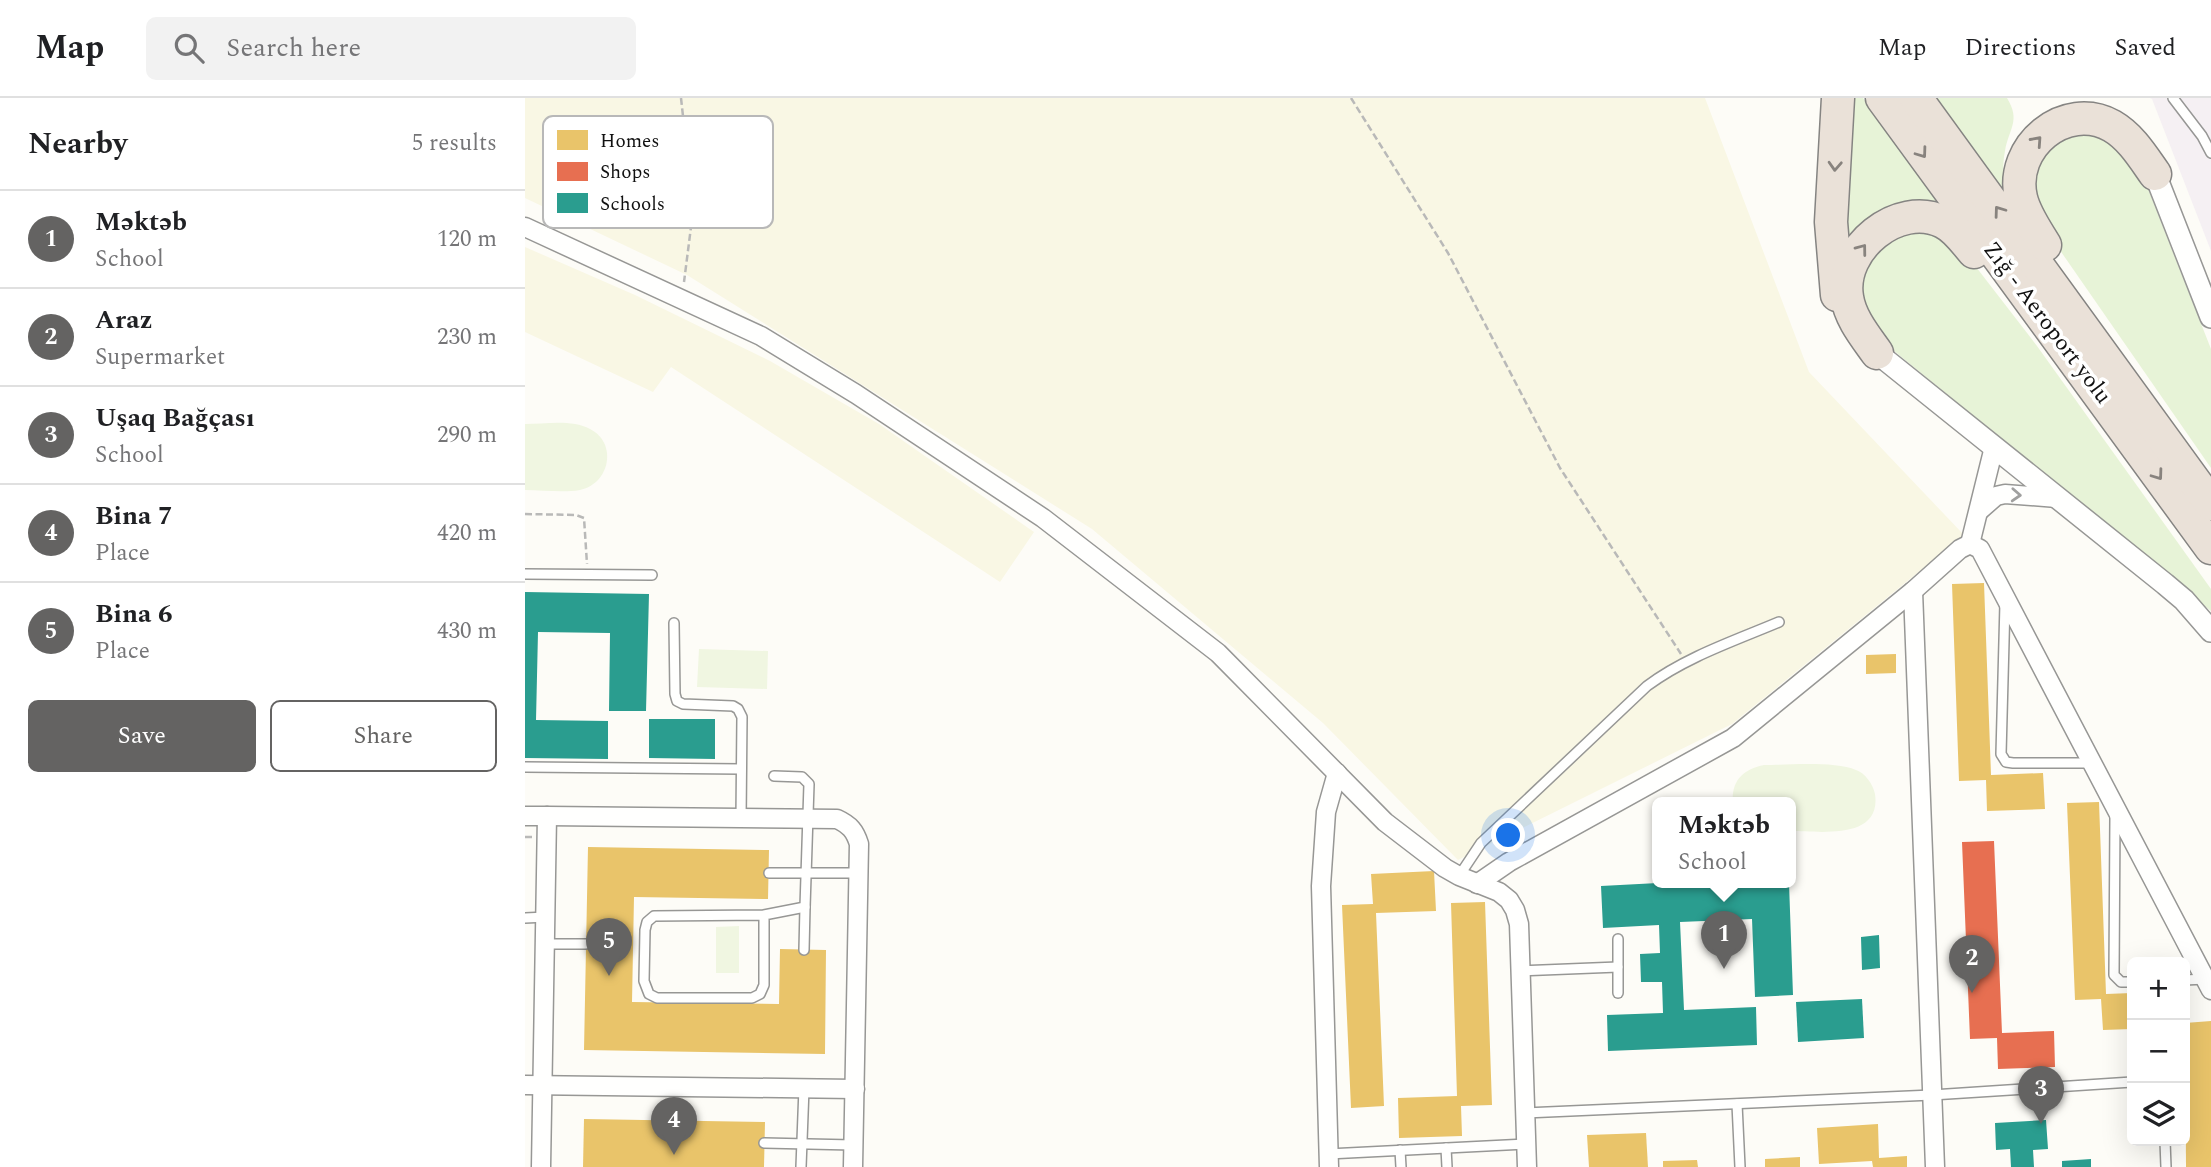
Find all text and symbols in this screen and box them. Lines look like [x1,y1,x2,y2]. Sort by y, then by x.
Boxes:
search box [146,17,636,80]
text: Map [35,23,104,73]
text: Search here [226,28,361,68]
icon: search [170,29,208,67]
text: Map [1878,30,1926,66]
text: Directions [1964,30,2076,66]
text: Saved [2114,30,2176,66]
legend [543,116,773,228]
text: Nearby [28,121,127,167]
text: 5 results [412,126,497,161]
text: Homes [600,127,659,156]
one-way arrow [2029,136,2041,149]
one-way arrow [1913,145,1926,158]
text: Shops [600,158,650,187]
one-way arrow [1827,161,1842,172]
text: Schools [600,190,665,219]
text: Məktəb [95,202,187,242]
one-way arrow [1995,206,2007,219]
text: 1 [45,222,57,257]
text: 120 m [437,222,497,257]
street label: Zığ - Aeroport yolu [1974,234,2120,412]
text: School [95,242,164,277]
one-way arrow [1853,244,1866,256]
text: Araz [95,300,153,340]
text: 2 [45,320,57,355]
text: 230 m [437,320,497,355]
text: Supermarket [95,340,225,375]
text: Uşaq Bağçası [95,398,255,438]
text: 3 [45,418,57,453]
text: 290 m [437,418,497,453]
text: School [95,438,164,473]
one-way arrow [2150,467,2162,480]
one-way arrow [2011,487,2022,502]
text: Bina 7 [95,496,173,536]
text: 4 [45,516,57,551]
text: 420 m [437,516,497,551]
text: Place [95,536,150,571]
text: Bina 6 [95,594,173,634]
text: 5 [45,614,57,649]
text: 430 m [437,614,497,649]
text: Place [95,634,150,669]
button: Save [28,700,256,772]
button: Share [270,700,497,772]
popup [1652,797,1796,888]
text: Məktəb [1678,805,1770,845]
your location [1491,818,1525,852]
text: School [1678,845,1747,880]
pin: 1 [1701,911,1747,969]
pin: 5 [586,918,632,976]
pin: 2 [1949,935,1995,993]
map controls [2127,957,2190,1146]
button: + [2127,957,2190,1020]
button: − [2127,1020,2190,1083]
pin: 3 [2018,1066,2064,1124]
button: layers [2127,1083,2190,1146]
pin: 4 [651,1097,697,1155]

